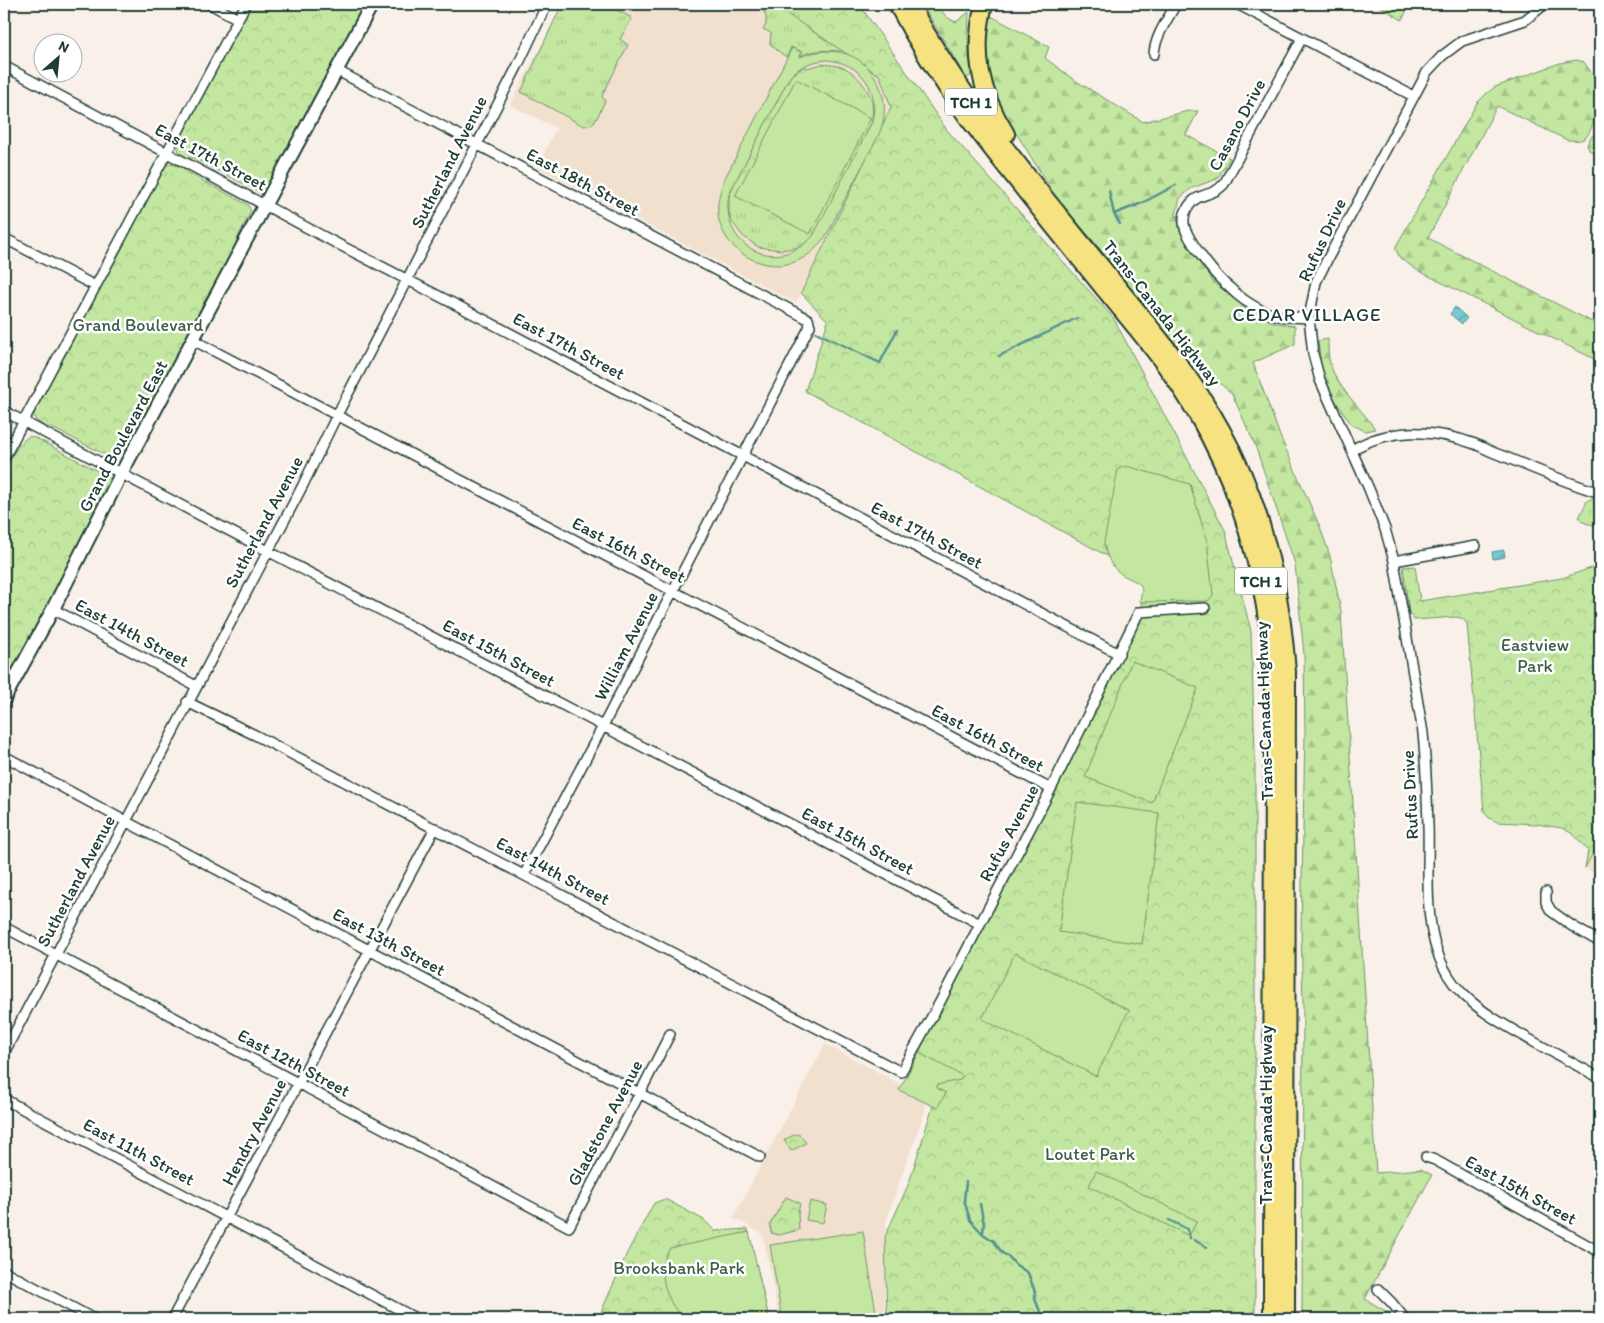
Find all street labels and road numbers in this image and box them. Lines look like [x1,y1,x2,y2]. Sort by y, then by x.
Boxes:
street label: Casano Drive [1204,75,1270,175]
road number: TCH 1 [945,88,997,115]
street label: Sutherland Avenue [406,92,492,232]
street label: East 17th Street [151,118,271,196]
street label: East 18th Street [523,143,643,221]
street label: Rufus Drive [1293,195,1351,285]
street label: Trans-Canada Highway [1098,236,1226,391]
street label: East 17th Street [509,307,629,385]
street label: Grand Boulevard East [74,356,172,516]
street label: Sutherland Avenue [220,452,308,592]
street label: East 17th Street [867,496,987,574]
street label: East 16th Street [569,512,690,588]
road number: TCH 1 [1235,568,1287,594]
street label: William Avenue [589,588,663,704]
street label: East 14th Street [71,594,193,672]
street label: East 15th Street [439,614,559,692]
street label: Trans-Canada Highway [1250,621,1278,801]
street label: East 16th Street [928,699,1048,777]
street label: Rufus Drive [1397,750,1423,840]
street label: Rufus Avenue [974,781,1044,885]
street label: East 15th Street [798,802,918,880]
street label: Sutherland Avenue [32,811,120,951]
street label: East 14th Street [492,832,614,910]
street label: East 13th Street [329,903,449,981]
street label: East 12th Street [234,1024,354,1102]
street label: Trans-Canada Highway [1255,1025,1277,1205]
street label: Gladstone Avenue [562,1056,648,1190]
street label: Hendry Avenue [217,1075,291,1189]
street label: East 11th Street [79,1113,199,1191]
street label: East 15th Street [1461,1150,1581,1230]

